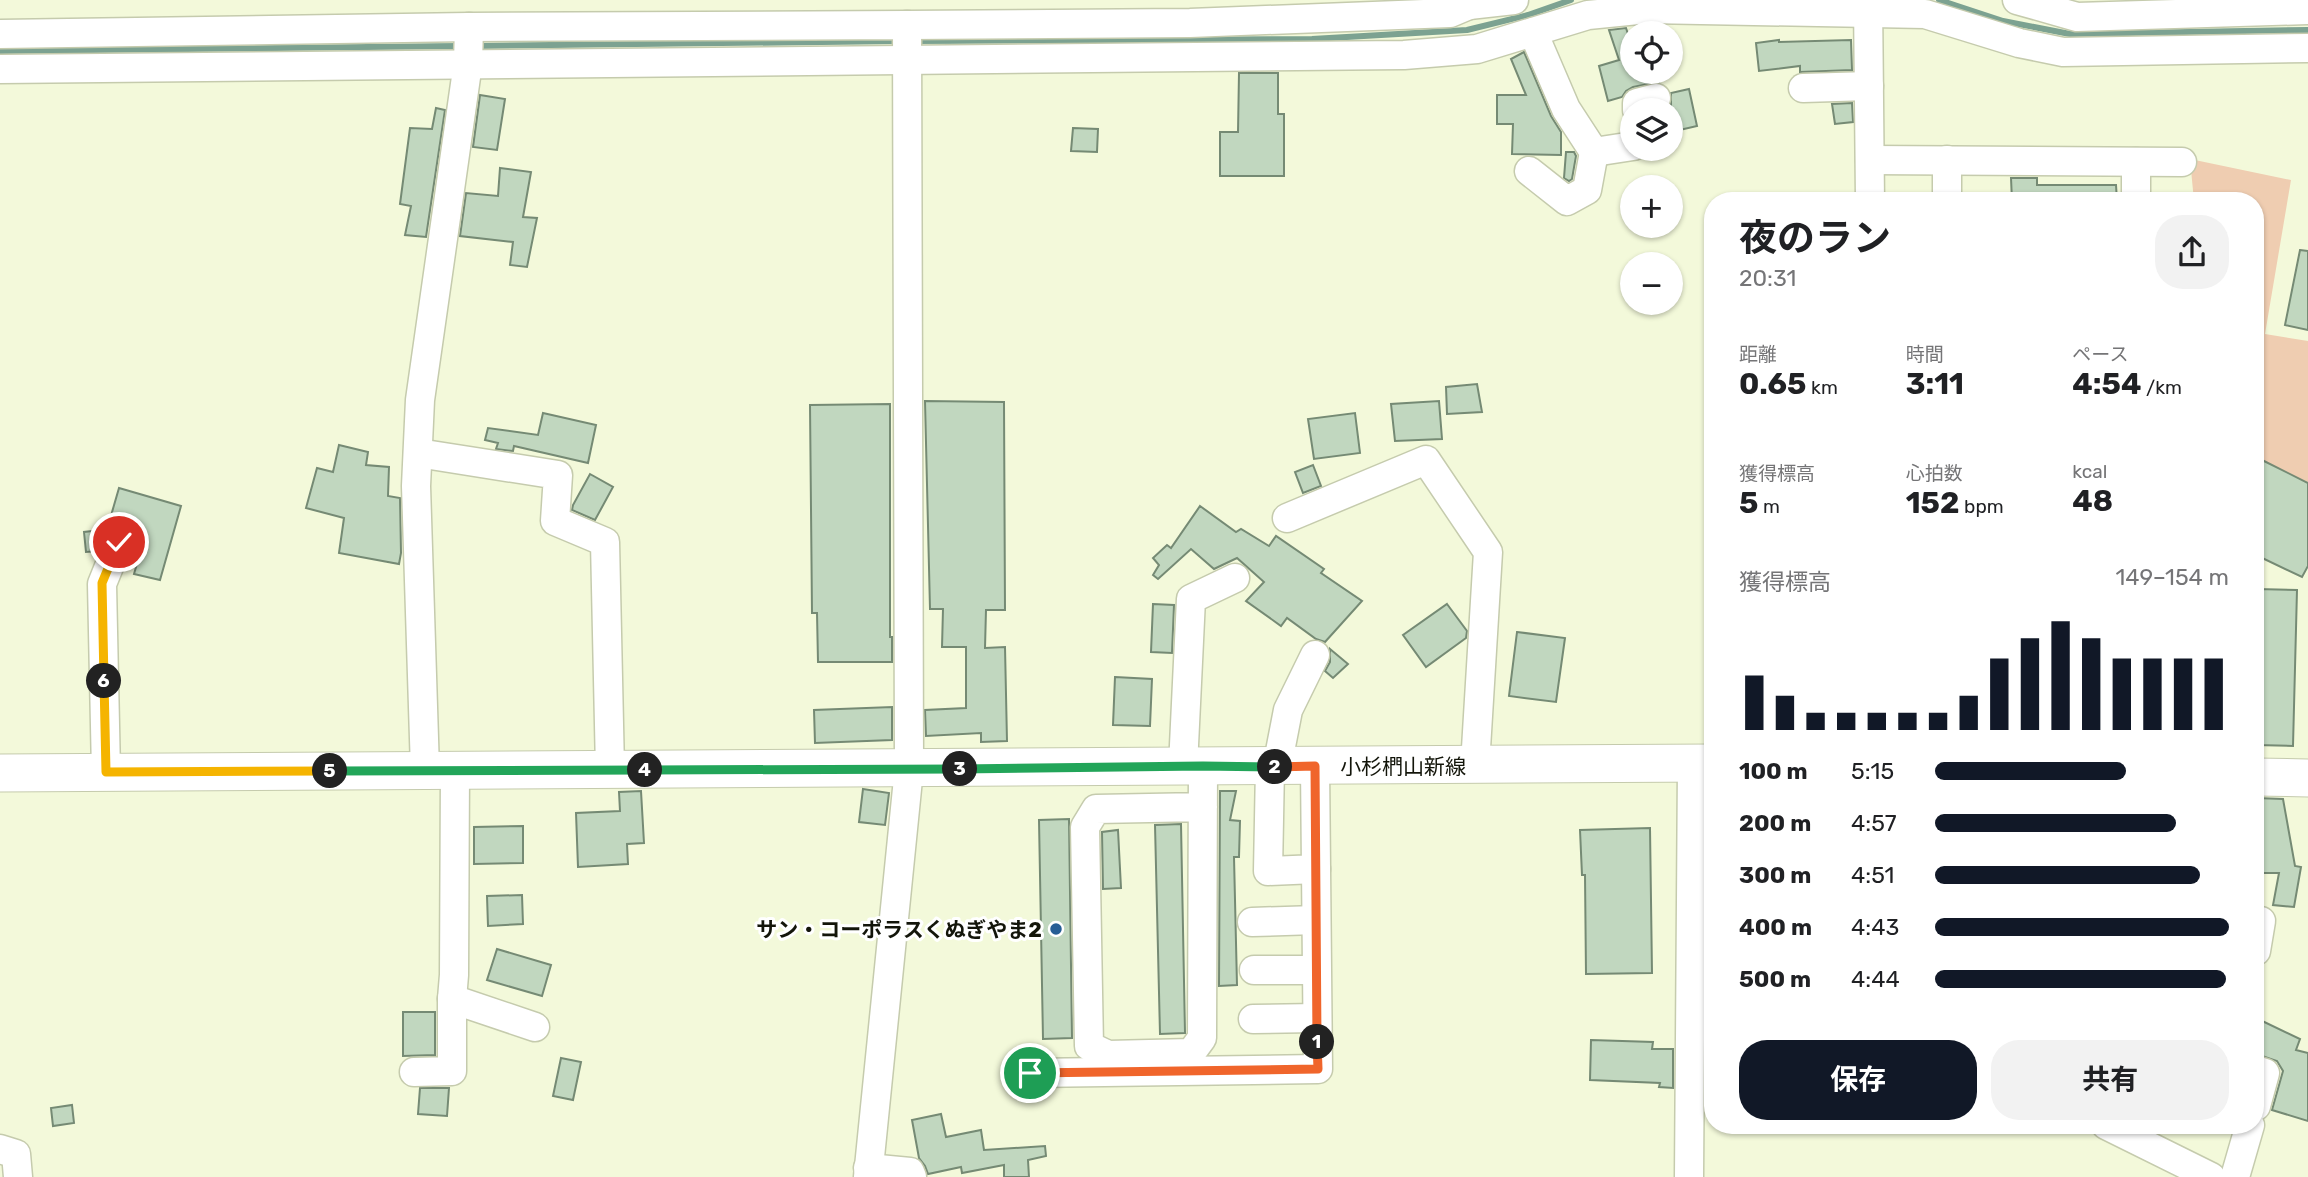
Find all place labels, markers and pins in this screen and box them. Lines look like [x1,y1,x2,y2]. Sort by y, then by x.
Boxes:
pin [89,512,149,572]
pin: 6 [86,664,122,698]
pin: 2 [1258,750,1292,784]
pin: 4 [628,752,662,788]
pin: 3 [942,752,978,786]
pin: 5 [312,754,348,788]
place label: サン・コーポラスくぬぎやま2 [756,917,1042,942]
marker: サン・コーポラスくぬぎやま2 [1048,921,1064,937]
pin: 1 [1300,1024,1334,1060]
pin [1000,1043,1060,1103]

